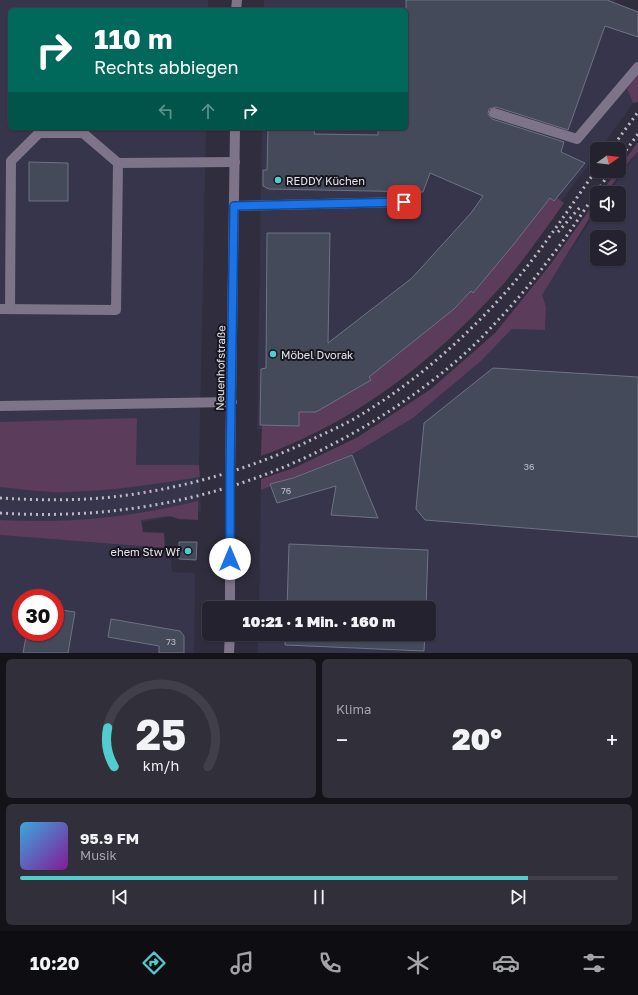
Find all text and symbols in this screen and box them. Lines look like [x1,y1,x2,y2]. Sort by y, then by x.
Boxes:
text: 110 m [94,22,173,55]
icon: right [28,24,80,76]
text: Rechts abbiegen [94,56,239,78]
icon: left [155,100,177,122]
icon: ahead [197,100,219,122]
icon: right [239,100,261,122]
north arrow [590,142,626,178]
map controls [590,142,626,266]
place label: REDDY Küchen [286,174,365,187]
marker: REDDY Küchen [273,175,283,185]
pin [387,185,421,219]
button: sound [590,186,626,222]
icon: arrive [393,191,415,213]
button: layers [590,230,626,266]
street label: Neuenhofstraße [213,325,227,411]
place label: Möbel Dvorak [281,348,353,361]
marker: Möbel Dvorak [268,349,278,359]
house number: 36 [524,461,534,472]
house number: 76 [281,485,291,496]
position arrow [209,538,251,580]
place label: ehem Stw Wf [111,545,180,558]
marker: ehem Stw Wf [183,546,193,556]
speed limit sign: 30 [12,589,64,641]
text: 10:21 · 1 Min. · 160 m [243,612,395,630]
house number: 73 [166,636,176,647]
text: Klima [336,701,371,717]
text: 25 [136,708,186,758]
text: 20° [452,721,502,757]
text: − [336,726,348,753]
text: + [606,726,618,753]
text: km/h [143,756,179,773]
text: 95.9 FM [80,829,139,847]
text: Musik [80,847,117,863]
icon: previous [109,886,131,908]
icon: pause [308,886,330,908]
icon: next [507,886,529,908]
icon: directions [140,949,168,977]
icon: music [228,949,256,977]
icon: phone [316,949,344,977]
icon: climate [404,949,432,977]
icon: car [492,949,520,977]
icon: filters [580,949,608,977]
text: 10:20 [30,952,79,974]

